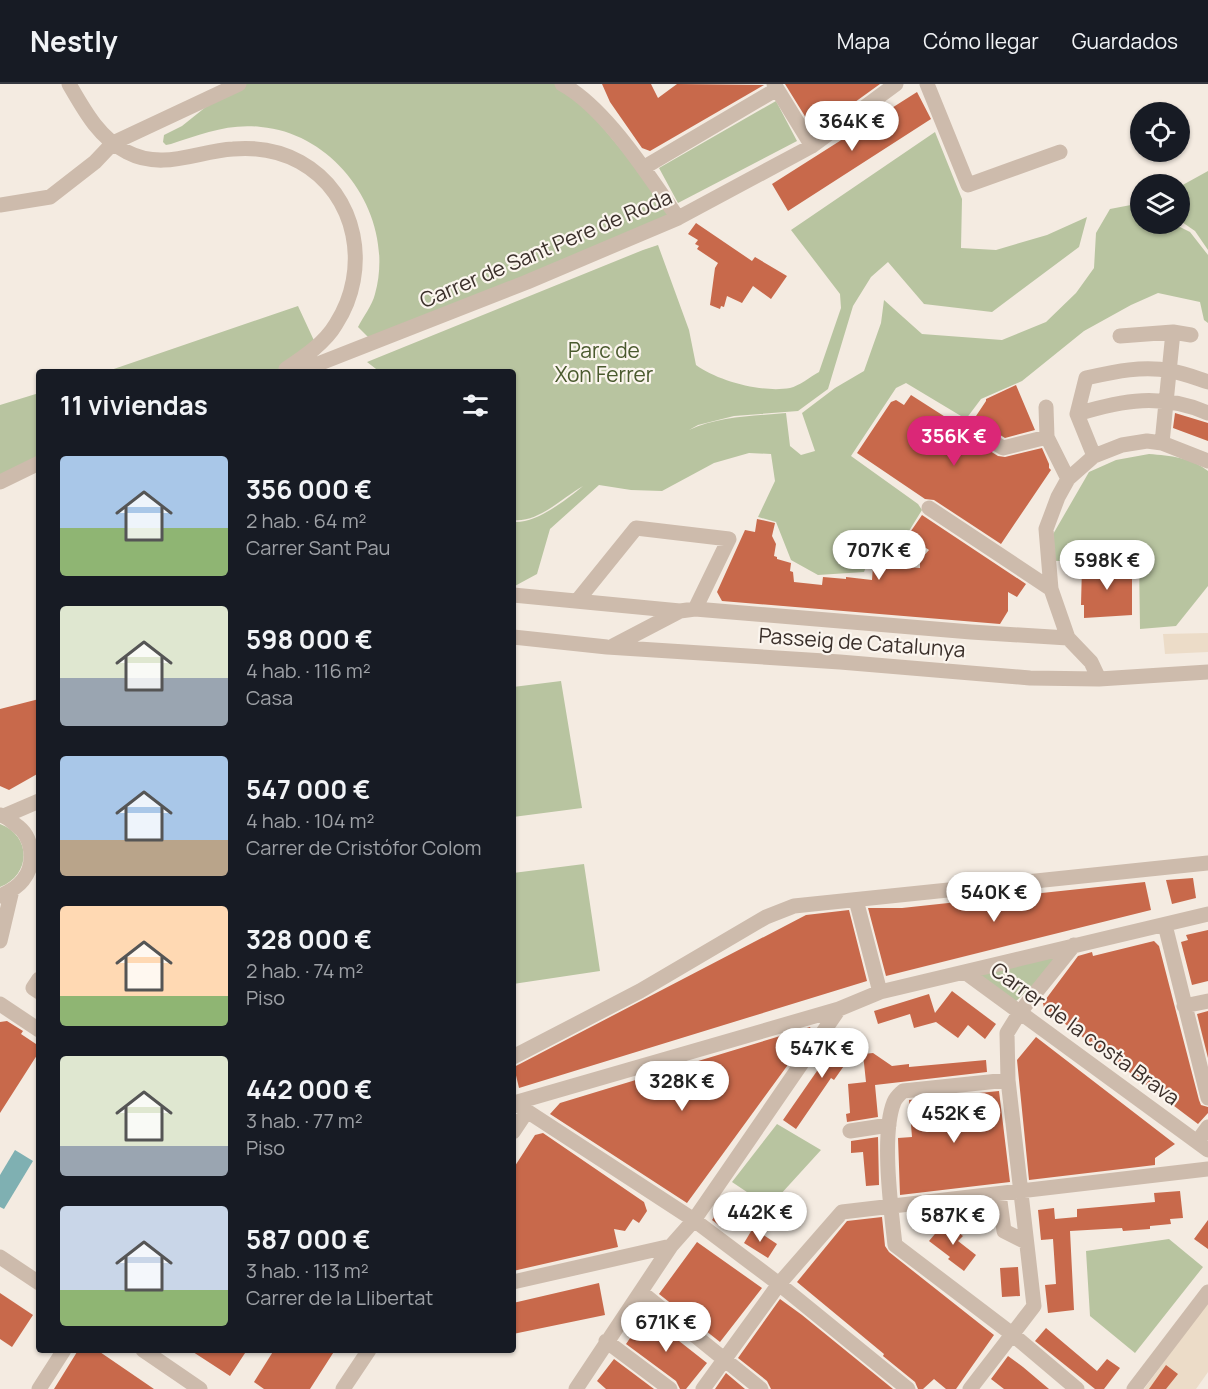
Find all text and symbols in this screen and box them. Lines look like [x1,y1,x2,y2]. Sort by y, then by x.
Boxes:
text: Nestly [30,22,118,60]
text: Mapa [837,27,890,55]
text: Cómo llegar [923,27,1039,55]
text: Guardados [1072,27,1178,55]
pin: 364K € [803,101,901,152]
map controls [1130,102,1190,234]
button: locate [1130,102,1190,162]
text: 364K € [819,107,885,134]
button: layers [1130,174,1190,234]
street label: Carrer de Sant Pere de Roda [415,182,676,314]
park label: Parc de Xon Ferrer [555,336,654,388]
text: 11 viviendas [60,387,208,423]
icon: filters [459,389,492,422]
pin: 356K € [905,416,1003,467]
text: 356K € [921,422,987,449]
text: 356 000 € [246,471,372,507]
icon: home [108,480,180,552]
text: 2 hab. · 64 m² [246,507,367,534]
pin: 707K € [830,530,928,581]
text: Carrer Sant Pau [246,534,390,561]
text: 707K € [847,536,911,563]
pin: 598K € [1058,540,1156,591]
text: 598K € [1074,546,1140,573]
text: 598 000 € [246,621,373,657]
street label: Passeig de Catalunya [758,621,966,663]
icon: home [108,630,180,702]
text: 4 hab. · 116 m² [246,657,371,684]
text: Casa [246,684,293,711]
text: 547 000 € [246,771,370,807]
icon: home [108,780,180,852]
text: 4 hab. · 104 m² [246,807,375,834]
text: Carrer de Cristófor Colom [246,834,482,861]
pin: 540K € [945,872,1043,923]
text: 540K € [960,878,1028,905]
text: 328 000 € [246,921,372,957]
icon: home [108,930,180,1002]
street label: Carrer de la costa Brava [985,955,1186,1111]
text: 2 hab. · 74 m² [246,957,363,984]
text: Piso [246,984,285,1011]
pin: 547K € [773,1028,871,1079]
text: 547K € [790,1034,854,1061]
pin: 328K € [633,1061,731,1112]
text: 328K € [649,1067,715,1094]
text: 442 000 € [246,1071,372,1107]
icon: home [108,1080,180,1152]
pin: 452K € [905,1093,1003,1144]
text: 452K € [921,1099,987,1126]
text: 3 hab. · 77 m² [246,1107,363,1134]
text: Piso [246,1134,285,1161]
pin: 442K € [711,1192,809,1243]
pin: 587K € [904,1195,1002,1246]
text: 442K € [727,1198,793,1225]
text: 587K € [921,1201,985,1228]
text: 587 000 € [246,1221,371,1257]
icon: home [108,1230,180,1302]
text: 3 hab. · 113 m² [246,1257,369,1284]
text: Carrer de la Llibertat [246,1284,433,1311]
pin: 671K € [617,1302,715,1353]
text: 671K € [635,1308,697,1335]

